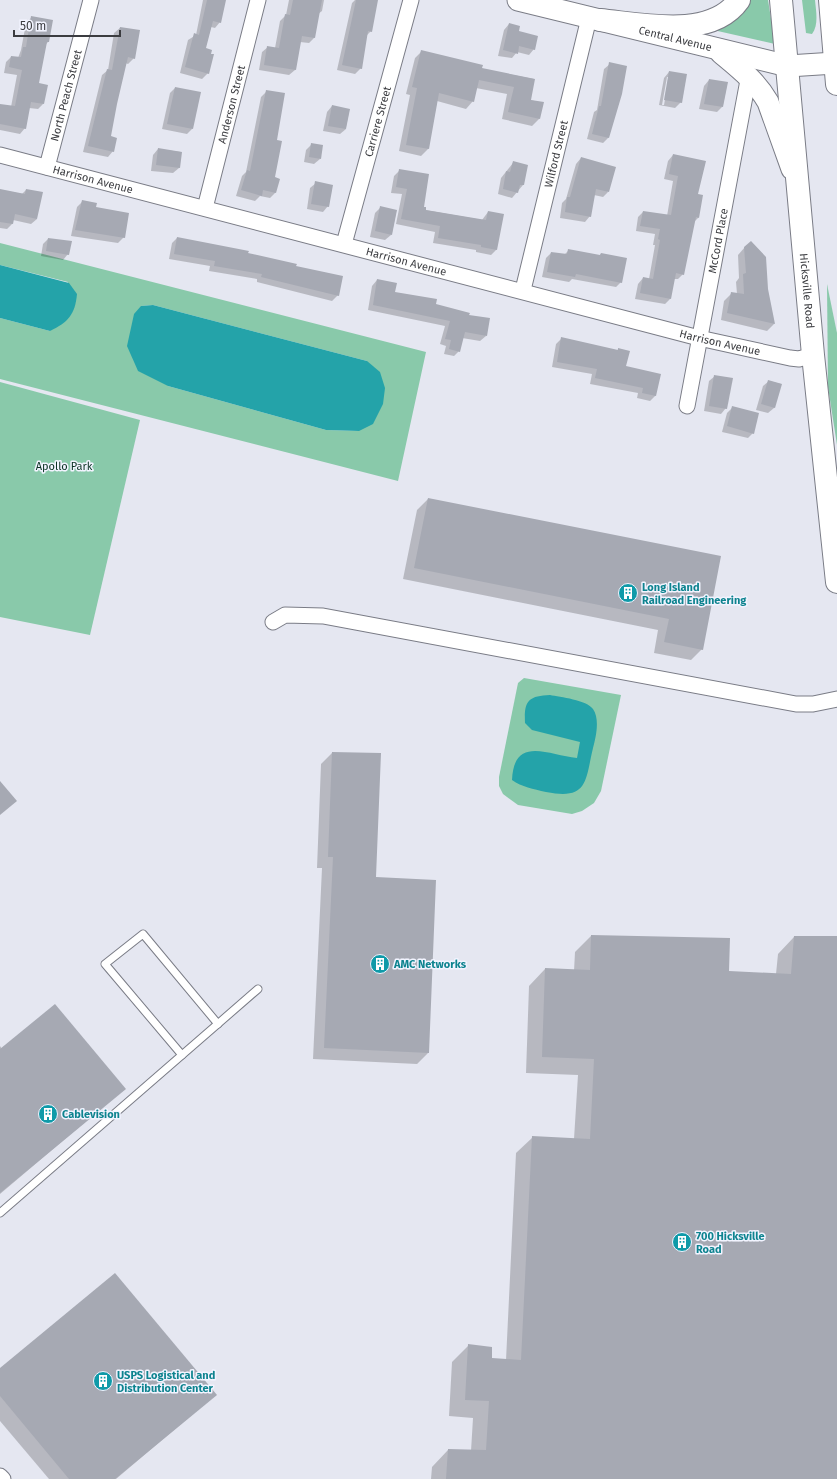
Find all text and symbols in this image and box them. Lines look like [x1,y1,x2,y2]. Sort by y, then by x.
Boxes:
scale bar [14,12,120,38]
text: 50 m [20,19,46,33]
street label: Central Avenue [637,24,713,54]
street label: North Peach Street [48,48,85,143]
street label: Anderson Street [216,64,248,145]
street label: Carriere Street [362,85,394,158]
street label: Wilford Street [542,119,571,189]
street label: Harrison Avenue [51,163,134,197]
street label: McCord Place [706,207,731,275]
street label: Harrison Avenue [365,245,448,279]
street label: Hicksville Road [797,253,817,329]
street label: Harrison Avenue [678,327,762,358]
park label: Apollo Park [36,460,93,473]
place label: Long Island Railroad Engineering [642,581,747,607]
building icon: Long Island Railroad Engineering [617,582,639,604]
building icon: AMC Networks [369,953,391,975]
place label: AMC Networks [393,958,467,971]
building icon: Cablevision [37,1103,59,1125]
place label: Cablevision [62,1108,120,1121]
place label: 700 Hicksville Road [696,1230,765,1256]
building icon: 700 Hicksville Road [671,1231,693,1253]
place label: USPS Logistical and Distribution Center [117,1369,215,1395]
building icon: USPS Logistical and Distribution Center [92,1370,114,1392]

